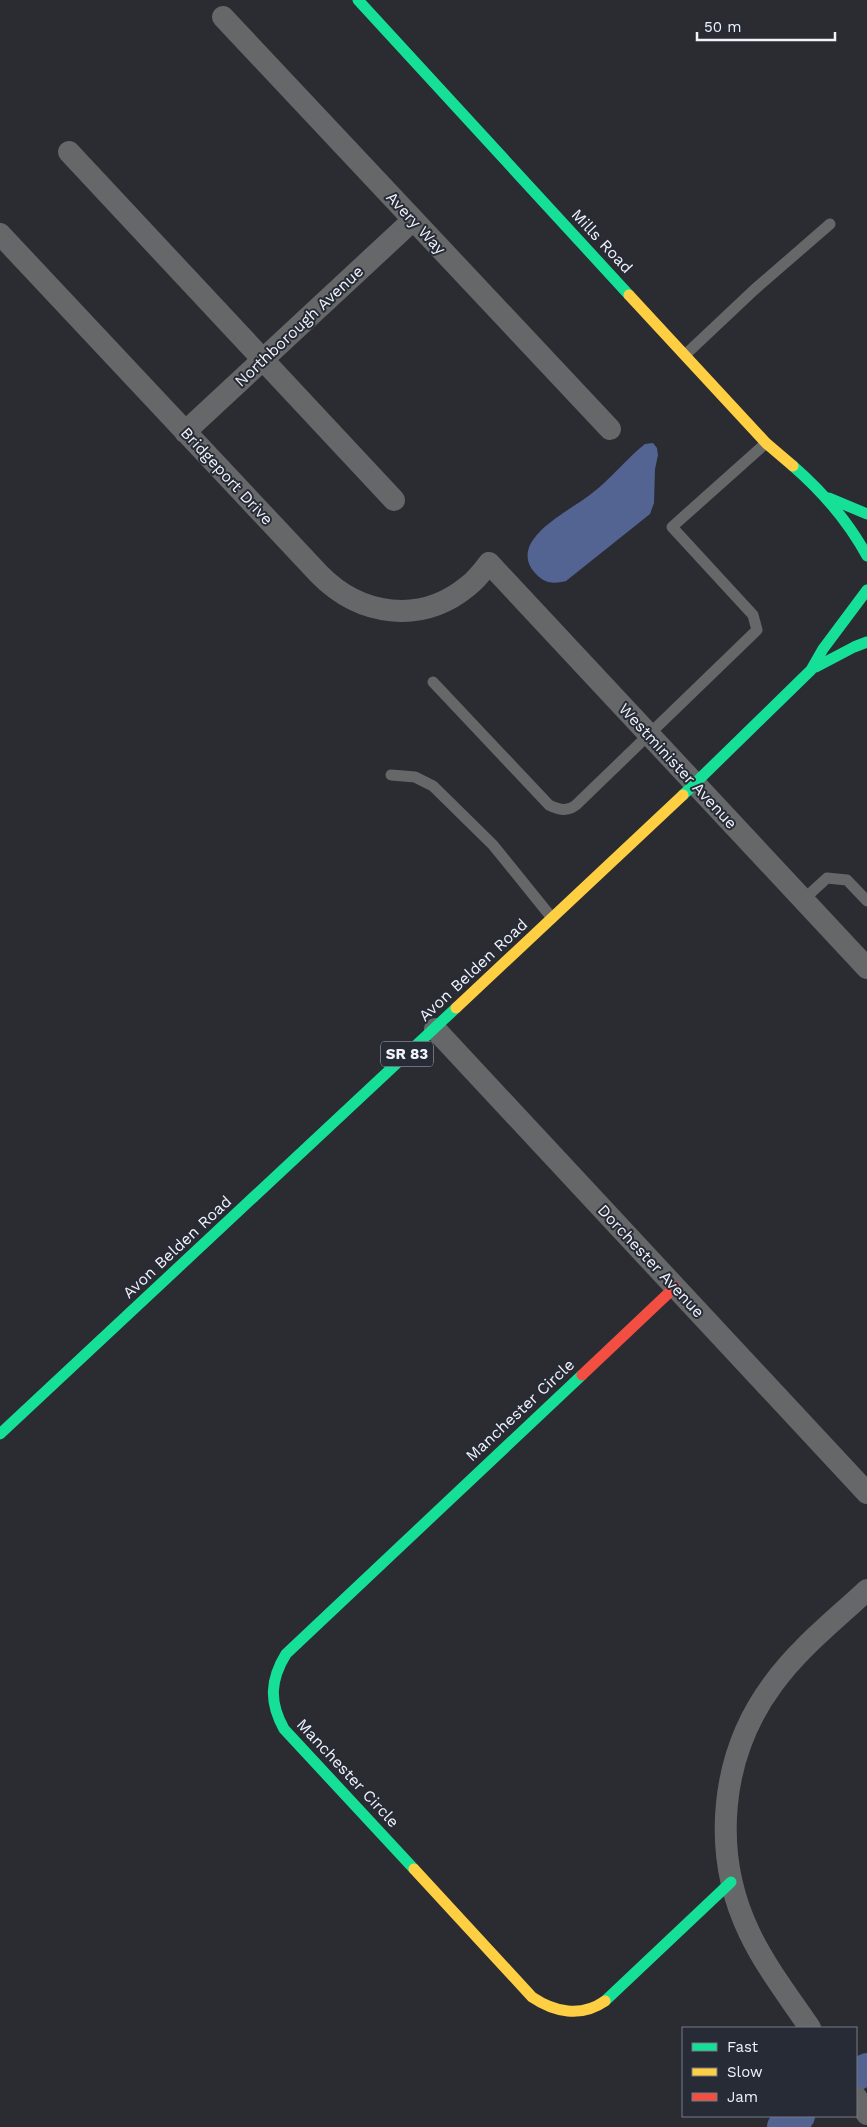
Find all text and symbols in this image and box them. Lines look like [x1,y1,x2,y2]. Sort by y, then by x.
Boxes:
scale bar [697,10,834,42]
text: 50 m [704,18,741,36]
street label: Avery Way [382,188,450,259]
street label: Mills Road [568,205,636,277]
street label: Northborough Avenue [231,261,367,391]
street label: Bridgeport Drive [177,423,277,529]
street label: Westminister Avenue [615,699,741,833]
street label: Avon Belden Road [415,915,531,1025]
road number: SR 83 [381,1042,433,1066]
street label: Avon Belden Road [119,1192,235,1302]
street label: Dorchester Avenue [594,1201,708,1321]
street label: Manchester Circle [462,1355,578,1465]
street label: Manchester Circle [293,1715,403,1831]
legend [682,2027,857,2117]
text: Fast [727,2038,759,2056]
text: Slow [727,2063,763,2081]
text: Jam [727,2088,758,2106]

